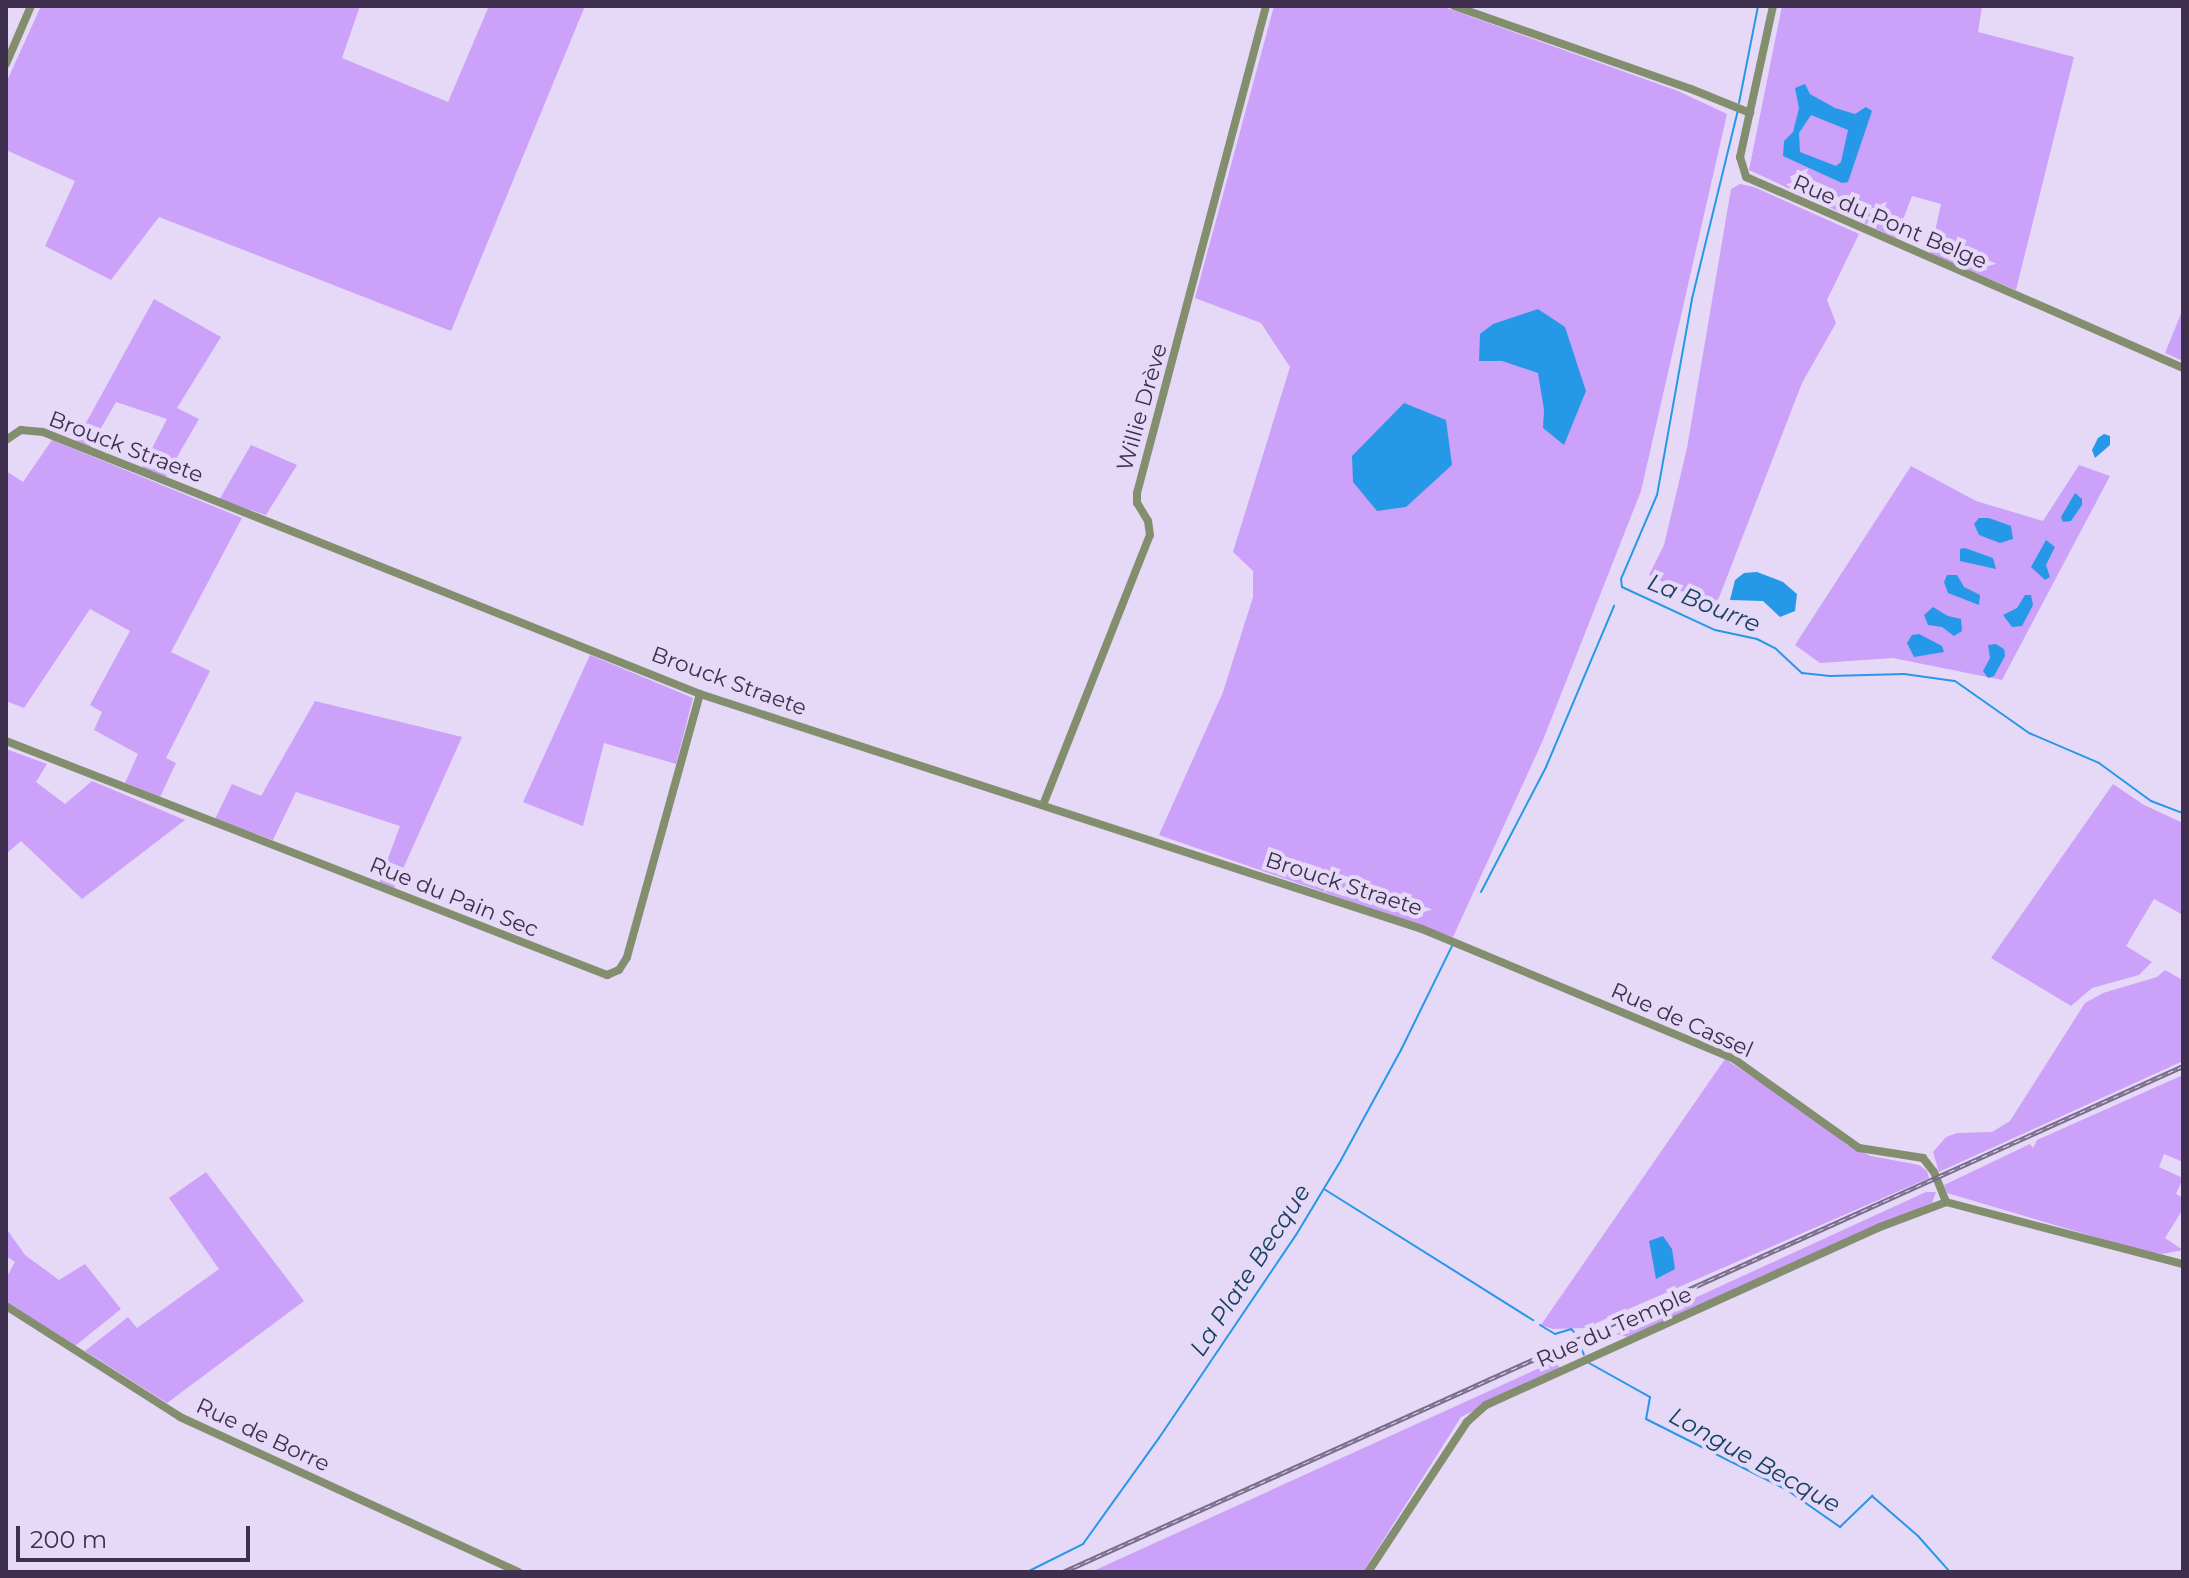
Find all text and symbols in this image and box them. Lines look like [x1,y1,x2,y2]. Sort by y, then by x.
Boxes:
street label: Rue du Pont Belge [1789,169,1991,275]
street label: Willie Drève [1111,340,1173,474]
street label: Brouck Straete [45,405,207,489]
water label: La Bourre [1643,567,1765,639]
street label: Brouck Straete [648,641,810,721]
street label: Brouck Straete [1262,846,1426,922]
street label: Rue du Pain Sec [366,851,542,943]
street label: Rue de Cassel [1607,977,1757,1063]
water label: La Plate Becque [1184,1179,1316,1361]
street label: Rue du Temple [1532,1281,1696,1373]
street label: Rue de Borre [192,1392,334,1478]
water label: Longue Becque [1664,1401,1846,1519]
scale bar [20,1510,254,1560]
text: 200 m [30,1525,107,1554]

